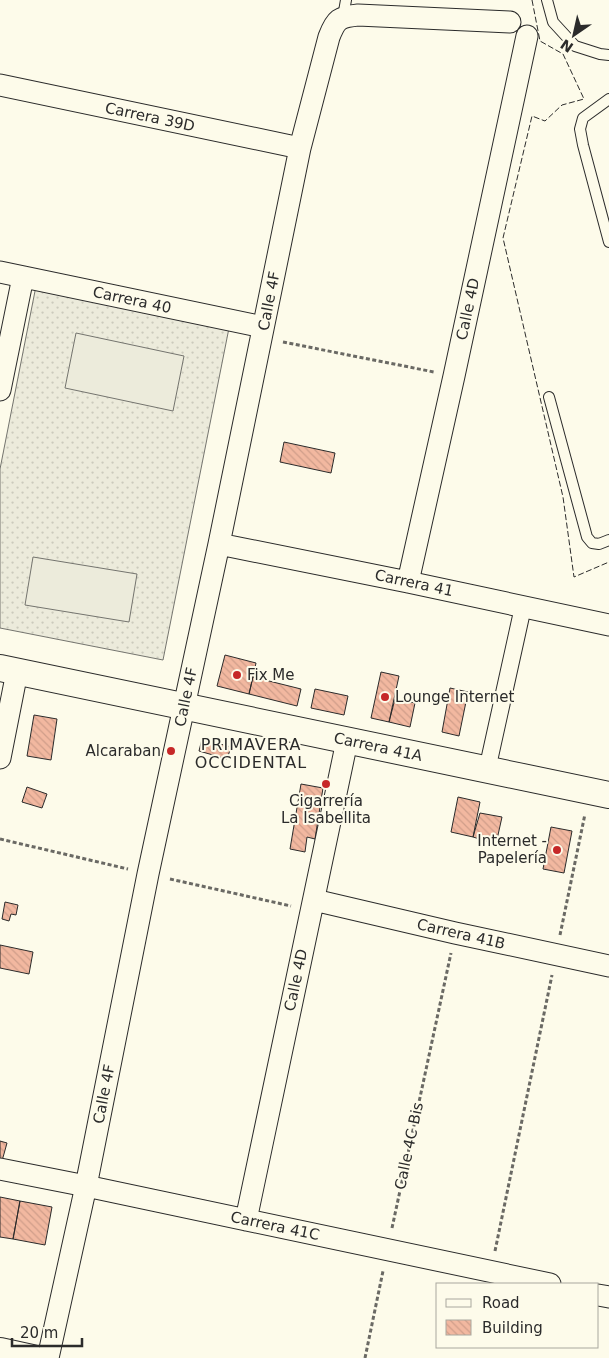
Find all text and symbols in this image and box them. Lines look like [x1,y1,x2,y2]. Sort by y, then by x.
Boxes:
north arrow [549,10,599,60]
text: N [557,36,576,56]
street label: Carrera 39D [103,99,197,135]
street label: Calle 4F [254,270,284,332]
street label: Calle 4D [453,276,483,342]
street label: Carrera 40 [91,283,173,317]
street label: Carrera 41 [373,566,455,600]
street label: Calle 4F [171,666,201,728]
place label: Fix Me [247,666,295,684]
marker: Fix Me [231,669,243,681]
place label: Lounge Internet [395,688,514,706]
marker: Lounge Internet [379,691,391,703]
street label: Carrera 41A [332,729,425,765]
district label: PRIMAVERA OCCIDENTAL [195,735,307,772]
place label: Alcaraban [86,742,161,760]
marker: Alcaraban [165,745,177,757]
marker: Cigarrería La Isabellita [320,778,332,790]
place label: Cigarrería La Isabellita [281,792,371,827]
place label: Internet - Papelería [477,832,547,867]
marker: Internet - Papelería [551,844,563,856]
street label: Carrera 41B [415,915,507,953]
street label: Calle 4D [281,947,311,1013]
street label: Calle 4F [89,1063,119,1125]
street label: Calle 4C Bis [391,1100,427,1191]
street label: Carrera 41C [229,1208,321,1244]
legend [436,1283,599,1348]
text: Road [482,1294,520,1312]
scale bar [12,1316,82,1348]
text: Building [482,1319,543,1337]
text: 20 m [20,1324,58,1342]

